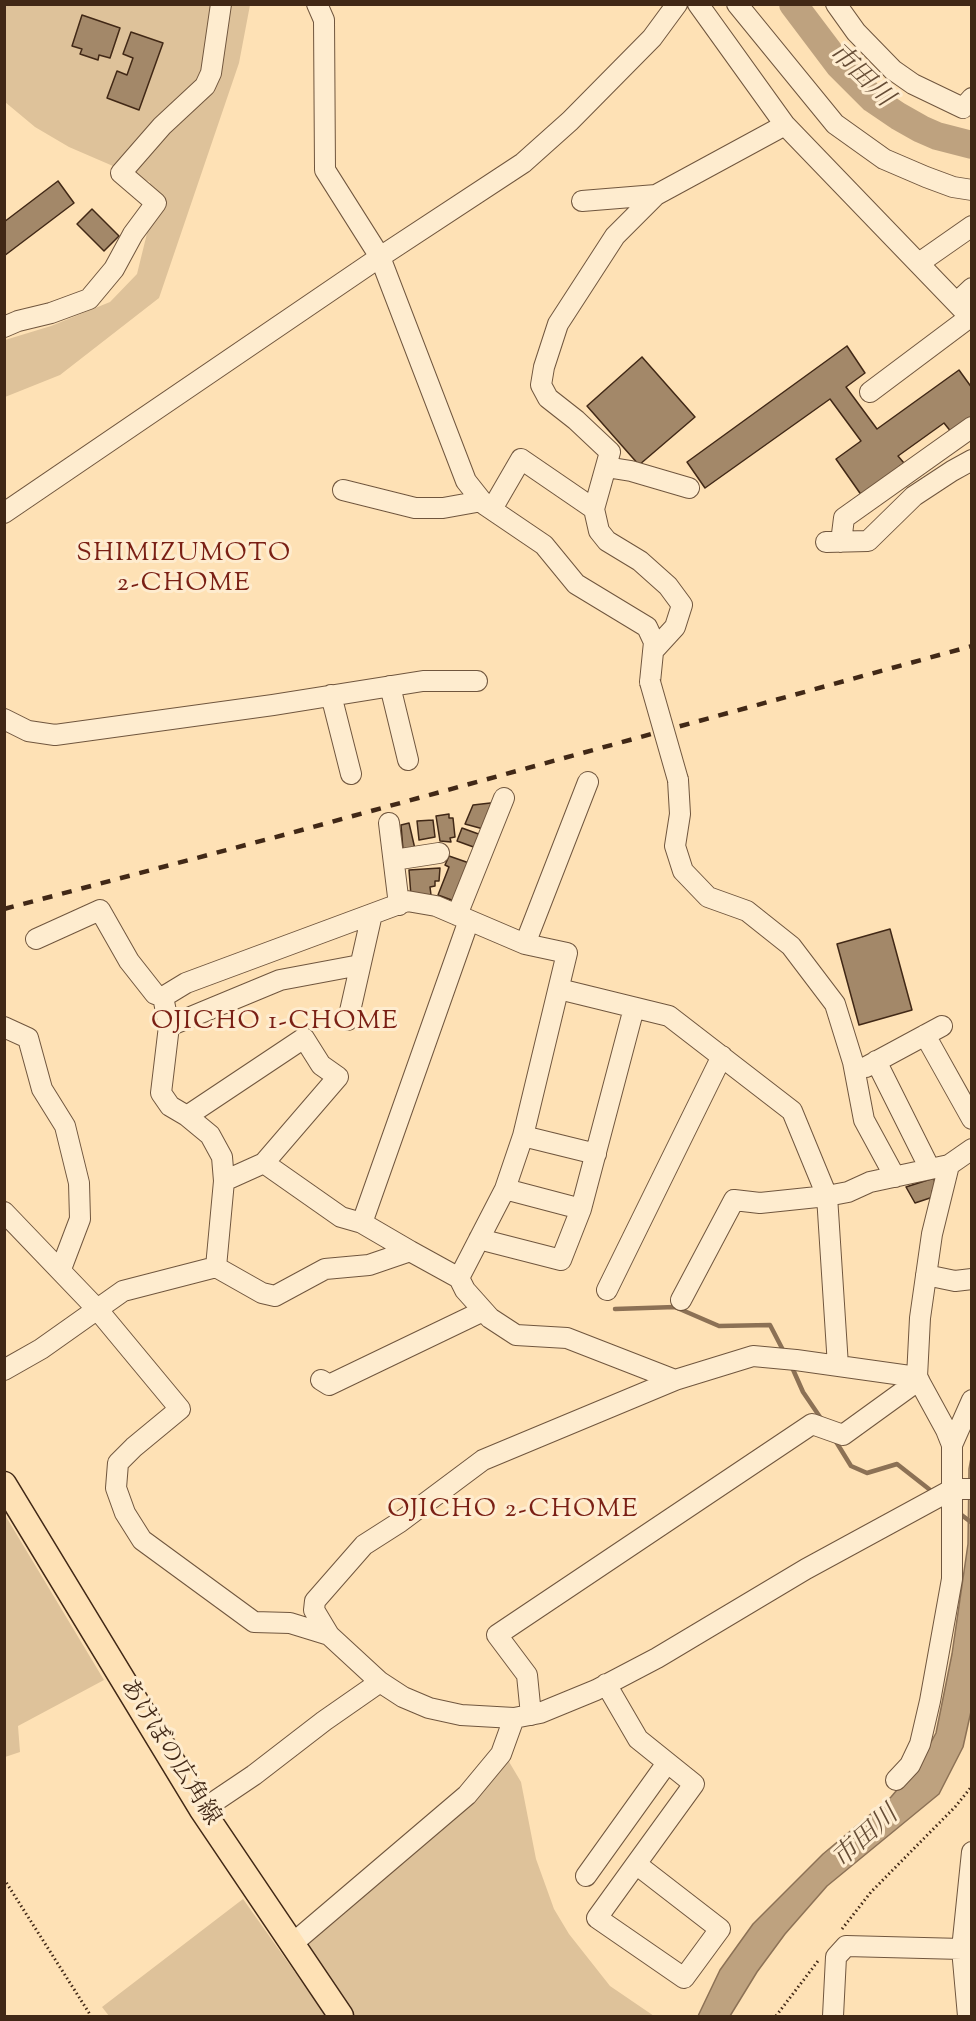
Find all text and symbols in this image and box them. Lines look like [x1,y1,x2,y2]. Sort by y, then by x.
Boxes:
water label: 市田川 [820,39,898,115]
district label: SHIMIZUMOTO 2-CHOME [76,540,292,602]
district label: OJICHO 1-CHOME [151,1008,399,1040]
district label: OJICHO 2-CHOME [387,1496,639,1528]
street label: あけぼの広角線 [111,1674,225,1832]
water label: 市田川 [828,1801,906,1877]

